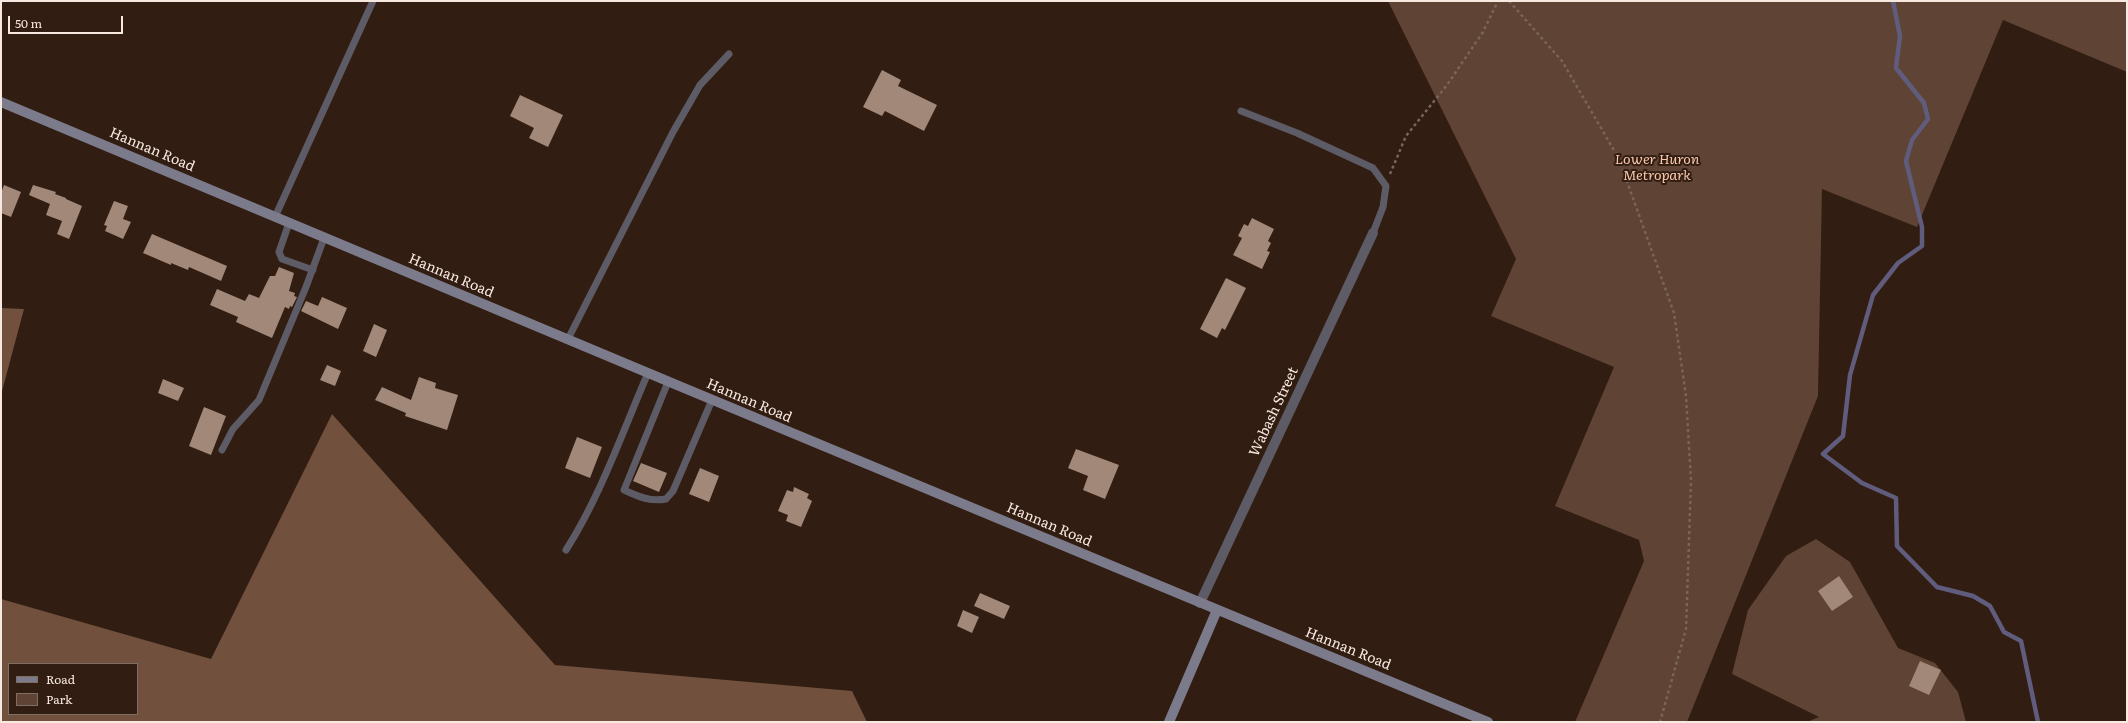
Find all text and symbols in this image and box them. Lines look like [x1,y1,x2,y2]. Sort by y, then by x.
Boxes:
scale bar [10,8,125,34]
text: 50 m [15,14,42,32]
street label: Hannan Road [107,124,197,176]
park label: Lower Huron Metropark [1615,152,1699,184]
street label: Hannan Road [406,250,496,302]
street label: Wabash Street [1246,365,1302,459]
street label: Hannan Road [704,375,794,427]
street label: Hannan Road [1004,499,1094,551]
street label: Hannan Road [1303,624,1393,674]
legend [8,663,138,715]
text: Road [46,670,75,688]
text: Park [46,690,72,708]

